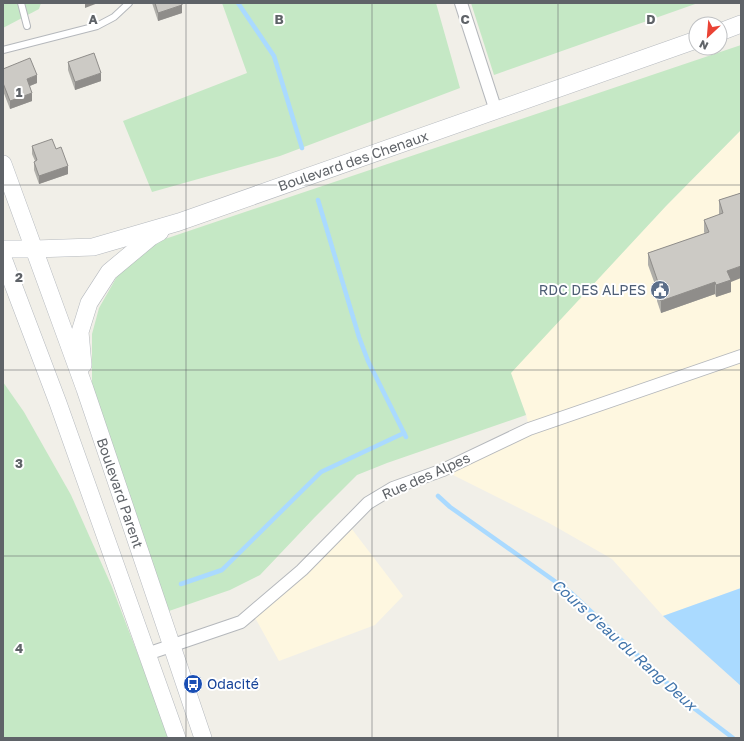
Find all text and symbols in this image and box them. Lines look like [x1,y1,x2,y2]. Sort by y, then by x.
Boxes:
text: A [88,11,98,27]
text: B [274,11,284,27]
text: C [460,11,470,27]
text: D [646,11,656,27]
north arrow [688,16,728,56]
text: N [697,38,710,53]
text: 1 [16,84,23,100]
street label: Boulevard des Chenaux [275,127,430,194]
text: 2 [15,269,23,285]
public building icon: RDC DES ALPES [649,279,671,301]
place label: RDC DES ALPES [539,281,646,298]
street label: Boulevard Parent [94,435,147,550]
street label: Rue des Alpes [379,449,473,503]
text: 3 [15,455,23,471]
water label: Cours d'eau du Rang Deux [548,575,702,716]
text: 4 [15,640,23,656]
bus stop icon: Odacité [182,673,204,695]
place label: Odacité [207,675,259,692]

